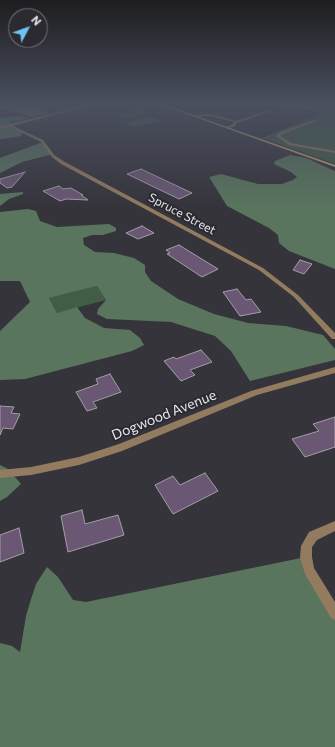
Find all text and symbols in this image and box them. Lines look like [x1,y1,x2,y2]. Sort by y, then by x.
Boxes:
north arrow [8,8,48,48]
text: N [29,13,44,28]
street label: Spruce Street [146,190,218,238]
street label: Dogwood Avenue [109,386,219,444]

